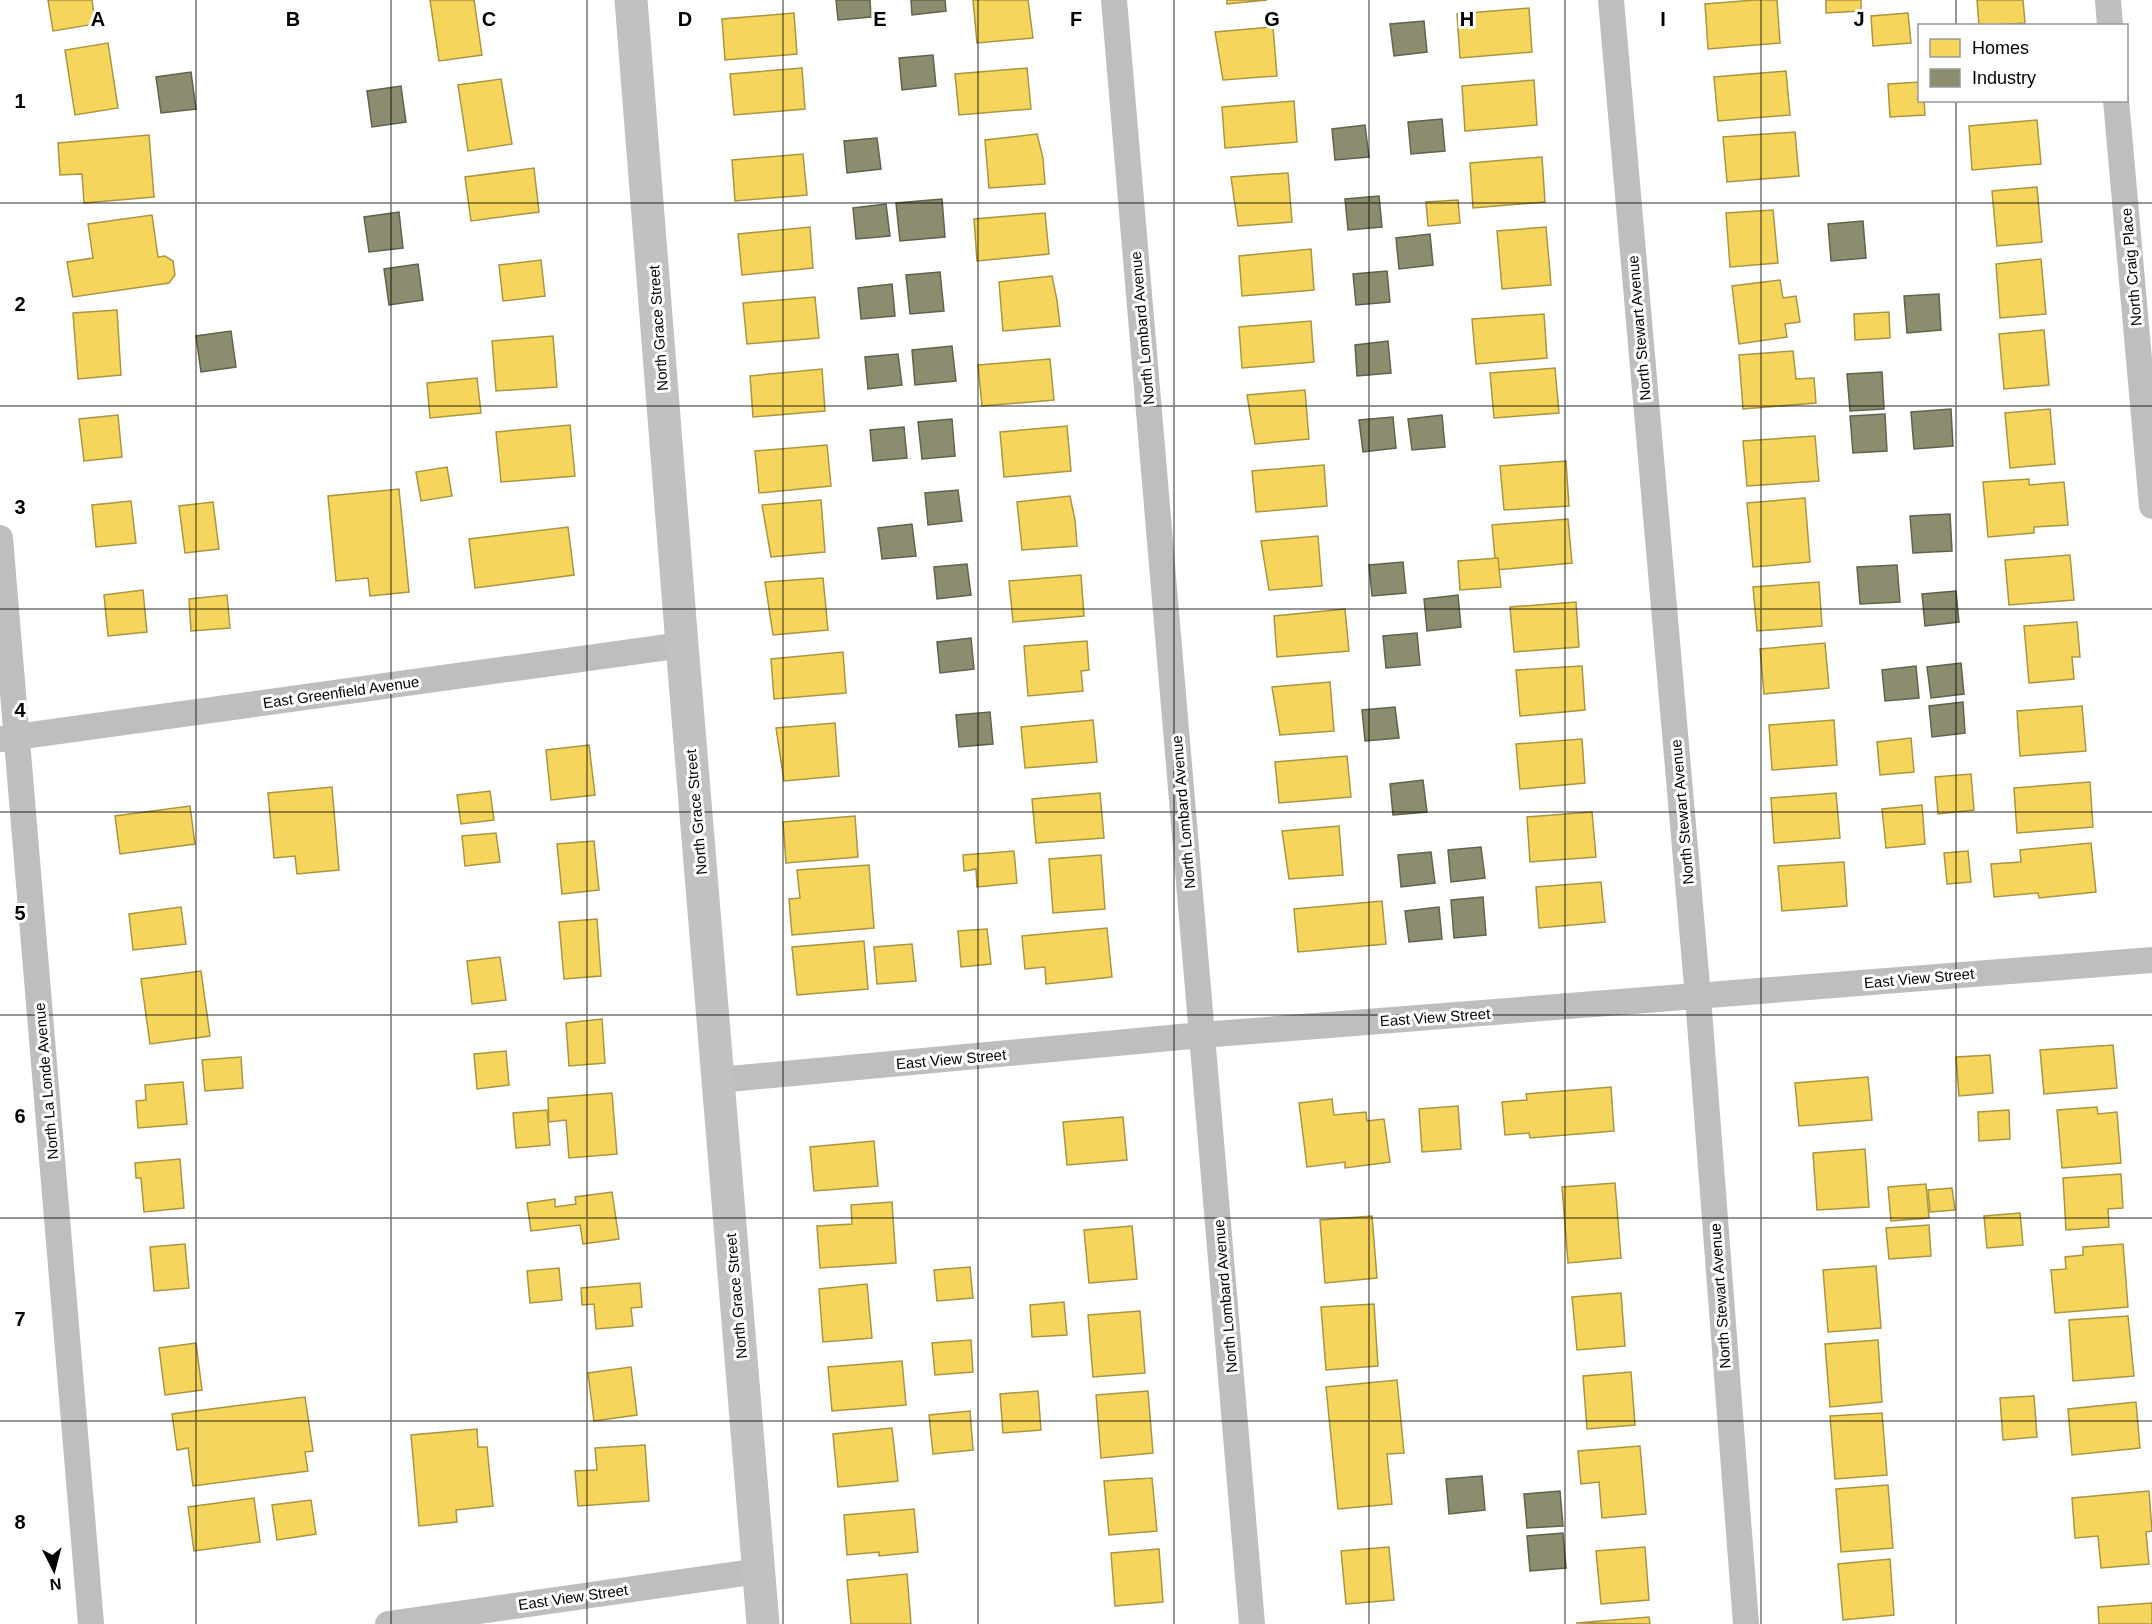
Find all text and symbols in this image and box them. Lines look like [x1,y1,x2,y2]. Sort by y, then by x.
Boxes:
text: A [91,8,105,30]
text: B [286,8,300,30]
text: C [482,8,496,30]
text: D [678,8,692,30]
text: E [873,8,887,30]
text: F [1070,8,1082,30]
text: G [1264,8,1280,30]
text: H [1460,8,1474,30]
text: I [1660,8,1666,30]
text: J [1853,8,1865,30]
legend [1918,24,2128,102]
text: Homes [1972,38,2029,58]
text: Industry [1972,68,2036,88]
text: 1 [14,90,26,112]
street label: North Craig Place [2117,207,2145,327]
street label: North Lombard Avenue [1127,251,1157,405]
street label: North Stewart Avenue [1624,255,1654,401]
street label: North Grace Street [645,264,671,391]
text: 2 [14,293,26,315]
text: 3 [14,496,26,518]
street label: East Greenfield Avenue [262,673,420,711]
text: 4 [14,699,26,721]
street label: North Lombard Avenue [1168,735,1198,889]
street label: North Stewart Avenue [1667,739,1697,885]
street label: North Grace Street [682,748,710,875]
text: 5 [14,902,26,924]
street label: East View Street [1863,965,1976,991]
street label: North La Londe Avenue [31,1002,61,1160]
street label: East View Street [1379,1005,1492,1029]
street label: East View Street [895,1046,1008,1072]
text: 6 [14,1105,26,1127]
street label: North Lombard Avenue [1210,1219,1240,1373]
street label: North Stewart Avenue [1706,1223,1734,1369]
street label: North Grace Street [722,1232,750,1359]
text: 7 [14,1308,26,1330]
text: 8 [14,1511,26,1533]
north arrow [24,1540,84,1600]
text: N [49,1575,62,1593]
street label: East View Street [517,1581,630,1613]

